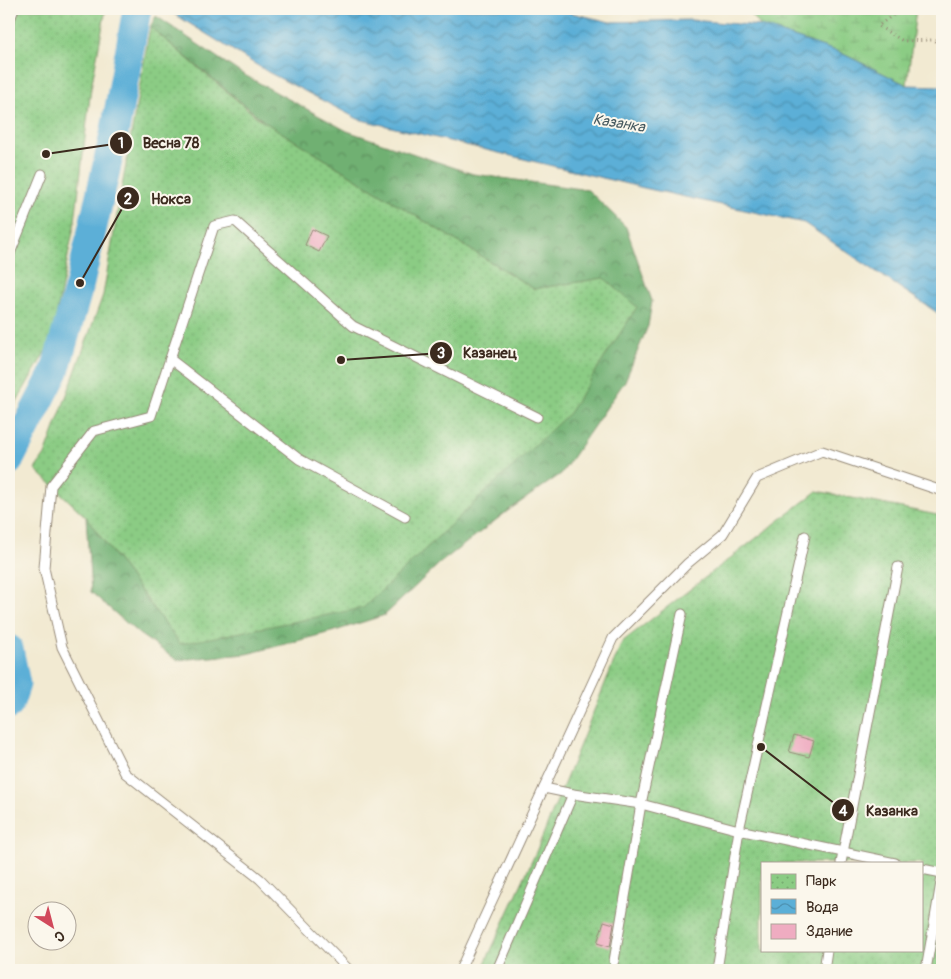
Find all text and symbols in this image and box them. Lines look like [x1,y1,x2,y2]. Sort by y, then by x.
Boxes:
water label: Казанка [592,110,647,137]
callout: Весна 78 [108,128,210,158]
text: 1 [118,134,124,153]
text: Весна 78 [143,134,200,153]
callout: Нокса [116,183,201,213]
text: 2 [124,190,132,209]
text: Нокса [151,190,191,209]
callout: Казанец [428,338,527,368]
text: 3 [437,344,445,363]
text: Казанец [463,344,518,363]
callout: Казанка [831,795,928,825]
text: 4 [839,802,848,821]
text: Казанка [866,802,918,821]
legend [761,862,924,952]
text: Парк [806,872,837,891]
text: Вода [806,898,839,917]
north arrow [28,902,78,952]
text: Здание [806,922,853,941]
text: С [51,927,68,946]

